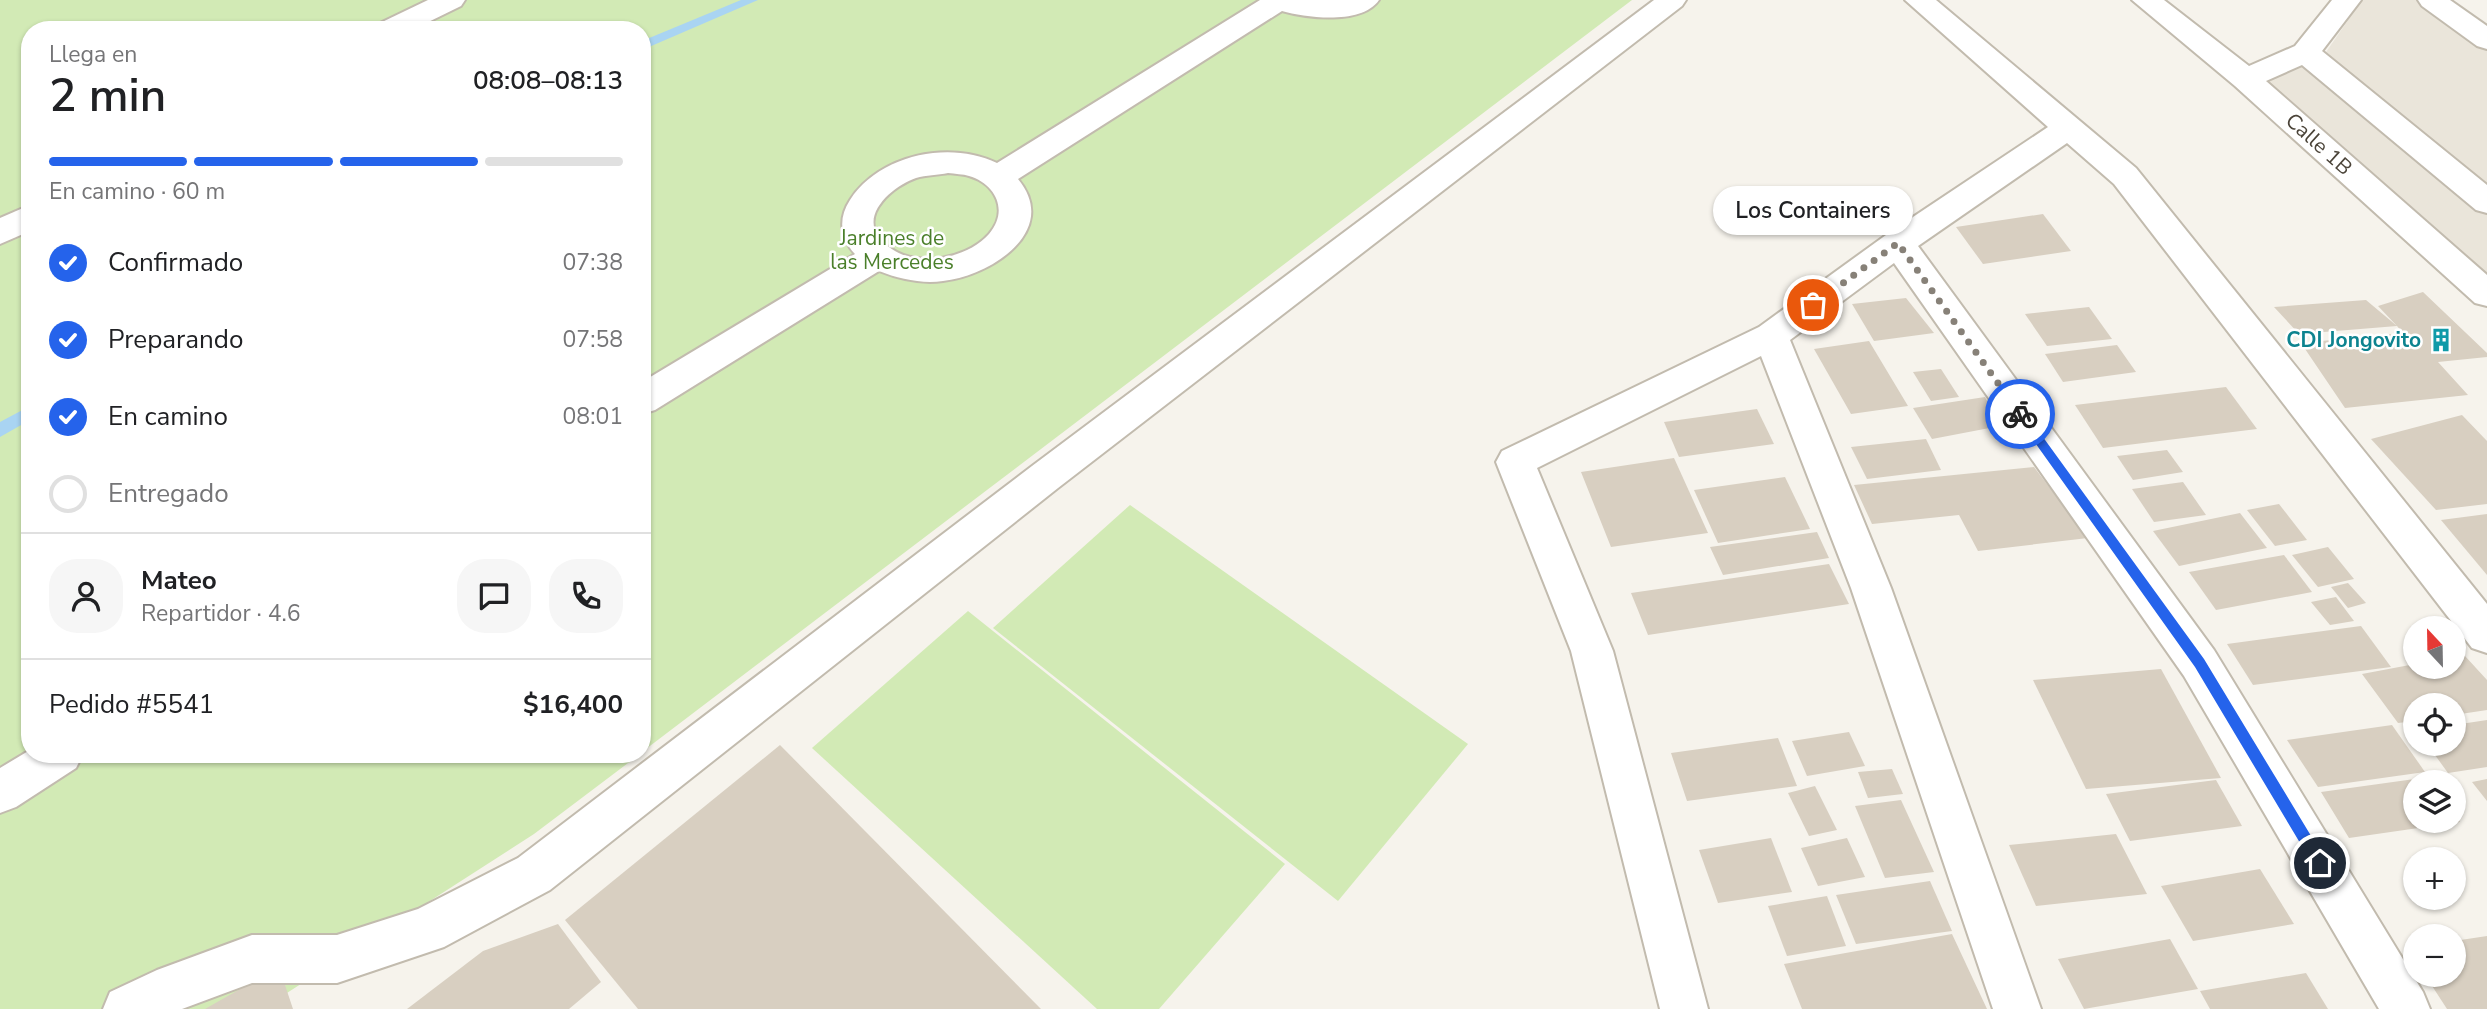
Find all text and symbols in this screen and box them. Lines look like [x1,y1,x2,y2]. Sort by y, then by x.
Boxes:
text: Llega en [49,39,137,70]
text: 08:08–08:13 [473,63,623,98]
text: 2 min [49,64,166,127]
street label: Calle 1B [2280,107,2358,181]
text: En camino · 60 m [49,176,225,207]
callout: Los Containers [1713,186,1913,235]
text: Los Containers [1735,195,1891,226]
park label: Jardines de las Mercedes [830,224,954,276]
icon: check [49,244,87,282]
text: Confirmado [108,245,243,280]
text: 07:38 [563,247,623,278]
pin [1783,275,1843,335]
icon: bag [1794,286,1832,324]
icon: check [49,321,87,359]
text: Preparando [108,322,243,357]
text: 07:58 [563,324,623,355]
place label: CDI Jongovito [2286,326,2421,354]
building icon: CDI Jongovito [2427,326,2455,354]
courier [1985,379,2055,449]
icon: bike [2001,395,2039,433]
icon: check [49,398,87,436]
text: En camino [108,399,228,434]
text: 08:01 [563,401,623,432]
text: Entregado [108,476,229,511]
button: person [49,559,123,633]
button: chat [457,559,531,633]
button: phone [549,559,623,633]
text: Mateo [141,563,217,598]
text: Repartidor · 4.6 [141,598,301,629]
north arrow [2403,616,2466,679]
map controls [2403,616,2466,987]
text: Pedido #5541 [49,687,214,722]
text: $16,400 [523,687,623,722]
button: locate [2403,693,2466,756]
button: layers [2403,770,2466,833]
pin [2290,833,2350,893]
icon: home [2301,844,2339,882]
button: + [2403,847,2466,910]
button: − [2403,924,2466,987]

